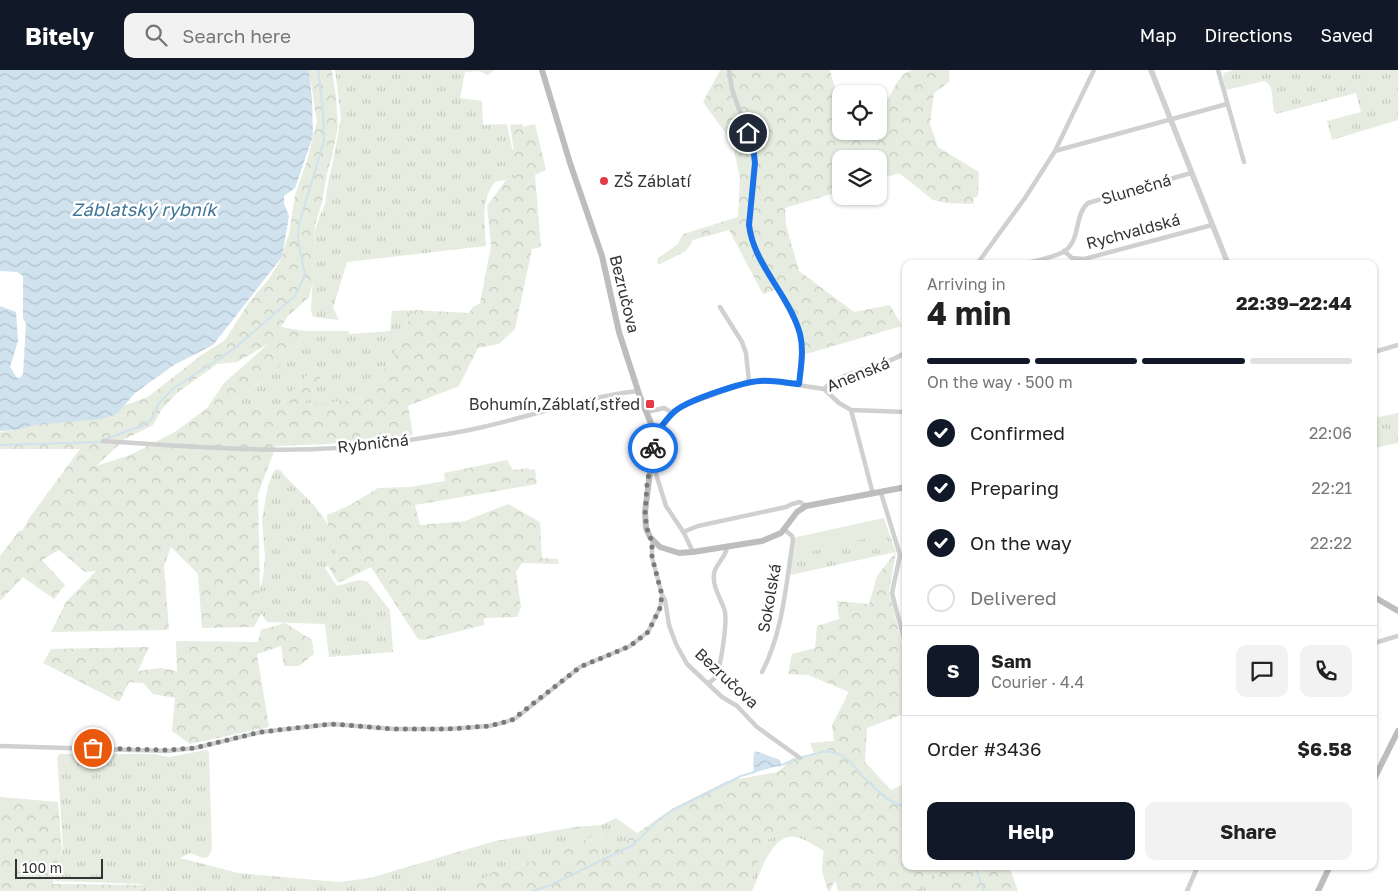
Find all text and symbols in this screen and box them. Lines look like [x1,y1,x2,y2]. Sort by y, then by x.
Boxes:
search box [124,13,474,58]
text: Bitely [25,21,94,50]
icon: search [142,21,170,49]
text: Search here [182,24,291,47]
text: Map [1140,24,1176,46]
text: Directions [1204,24,1292,46]
text: Saved [1320,24,1373,46]
map controls [832,85,887,205]
button: locate [832,85,887,140]
pin [727,112,769,154]
icon: home [734,119,762,147]
button: layers [832,150,887,205]
street label: Slunečná [1099,169,1173,209]
place label: ZŠ Záblatí [614,171,692,191]
marker: ZŠ Záblatí [598,175,610,187]
water label: Záblatský rybník [72,198,218,220]
street label: Rychvaldská [1084,209,1182,253]
street label: Bezručova [606,253,644,335]
text: Arriving in [927,274,1006,294]
text: 22:39–22:44 [1236,291,1352,314]
text: 4 min [927,294,1011,332]
street label: Anenská [824,352,892,396]
text: On the way · 500 m [927,372,1073,392]
place label: Bohumín,Záblatí,střed [469,394,640,414]
marker: Bohumín,Záblatí,střed [644,398,656,410]
icon: check [927,419,955,447]
text: Confirmed [970,421,1065,444]
courier [628,423,678,473]
text: 22:06 [1309,423,1352,443]
street label: Rybničná [336,429,410,457]
icon: bike [639,434,667,462]
icon: check [927,474,955,502]
text: Preparing [970,476,1059,499]
text: 22:21 [1312,478,1352,498]
icon: check [927,529,955,557]
text: On the way [970,531,1072,554]
text: 22:22 [1310,533,1352,553]
street label: Sokolská [753,562,785,634]
text: Delivered [970,586,1057,609]
street label: Bezručova [691,644,763,712]
button: chat [1236,645,1288,697]
button: phone [1300,645,1352,697]
text: Sam [991,649,1031,672]
text: S [947,659,959,682]
text: Courier · 4.4 [991,672,1084,692]
pin [72,727,114,769]
icon: bag [79,734,107,762]
text: Order #3436 [927,737,1041,760]
text: $6.58 [1297,737,1352,760]
button: Help [927,802,1135,860]
button: Share [1145,802,1352,860]
scale bar [15,856,102,879]
text: 100 m [22,859,62,876]

